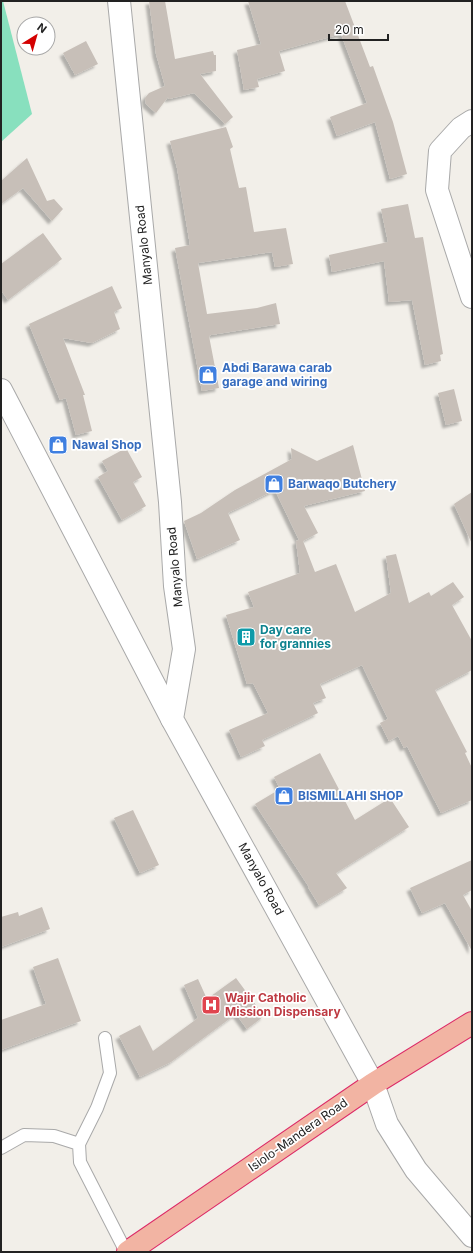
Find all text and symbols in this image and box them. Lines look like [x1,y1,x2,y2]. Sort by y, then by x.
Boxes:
north arrow [16,16,56,56]
scale bar [329,16,388,42]
text: N [34,20,50,36]
text: 20 m [335,22,364,37]
street label: Manyalo Road [132,204,155,286]
place label: Abdi Barawa carab garage and wiring [222,360,333,389]
shop icon: Abdi Barawa carab garage and wiring [197,364,219,386]
shop icon: Nawal Shop [47,434,69,456]
place label: Nawal Shop [72,437,142,452]
shop icon: Barwaqo Butchery [263,473,285,495]
place label: Barwaqo Butchery [288,476,397,491]
street label: Manyalo Road [164,526,185,608]
place label: Day care for grannies [260,622,331,651]
building icon: Day care for grannies [235,626,257,648]
shop icon: BISMILLAHI SHOP [273,785,295,807]
place label: BISMILLAHI SHOP [298,788,403,803]
street label: Manyalo Road [235,840,287,918]
place label: Wajir Catholic Mission Dispensary [225,990,341,1019]
hospital icon: Wajir Catholic Mission Dispensary [200,994,222,1016]
street label: Isiolo-Mandera Road [245,1095,350,1175]

